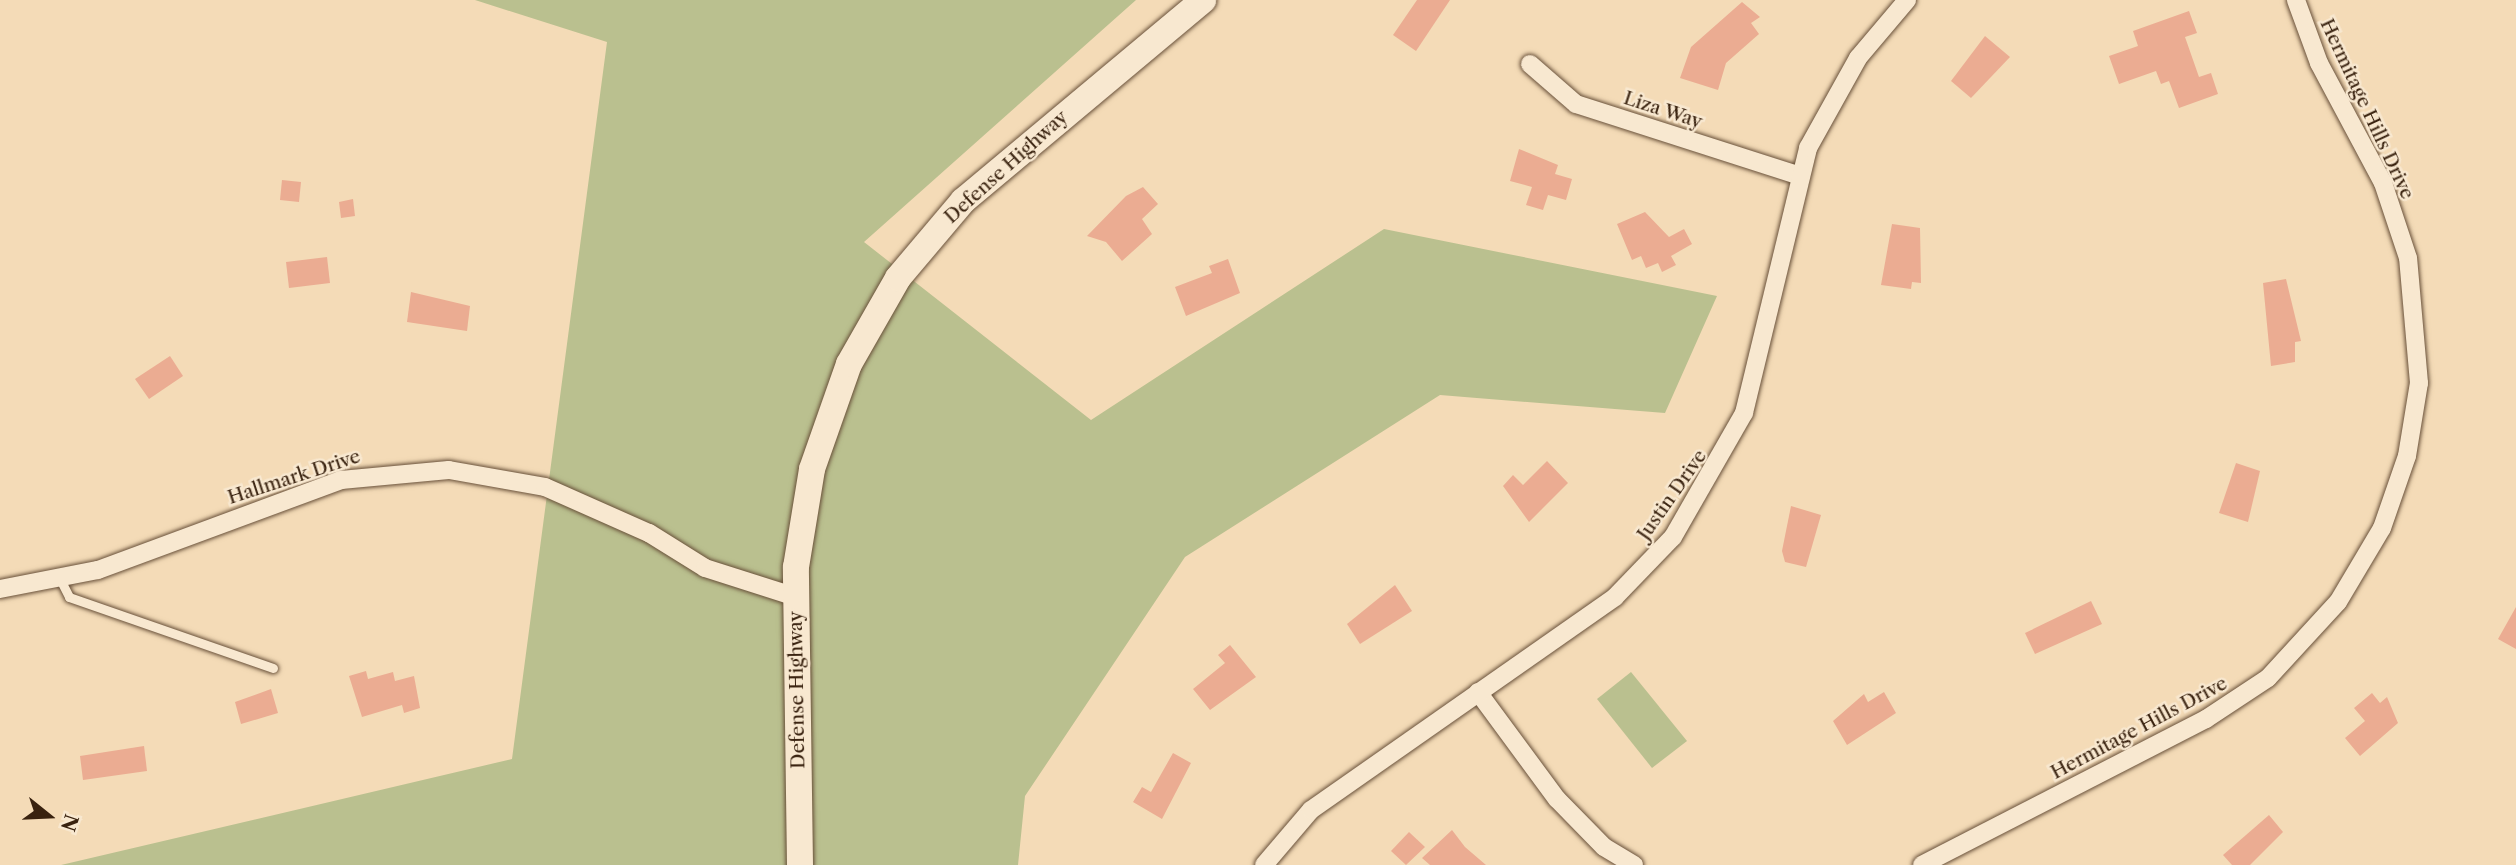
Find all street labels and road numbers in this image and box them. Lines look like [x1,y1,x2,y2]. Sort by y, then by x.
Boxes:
street label: Hermitage Hills Drive [2315,15,2419,203]
street label: Liza Way [1620,86,1706,134]
street label: Defense Highway [940,106,1072,228]
street label: Hallmark Drive [225,445,363,509]
street label: Justin Drive [1632,445,1712,545]
street label: Defense Highway [784,611,810,769]
street label: Hermitage Hills Drive [2047,672,2231,784]

